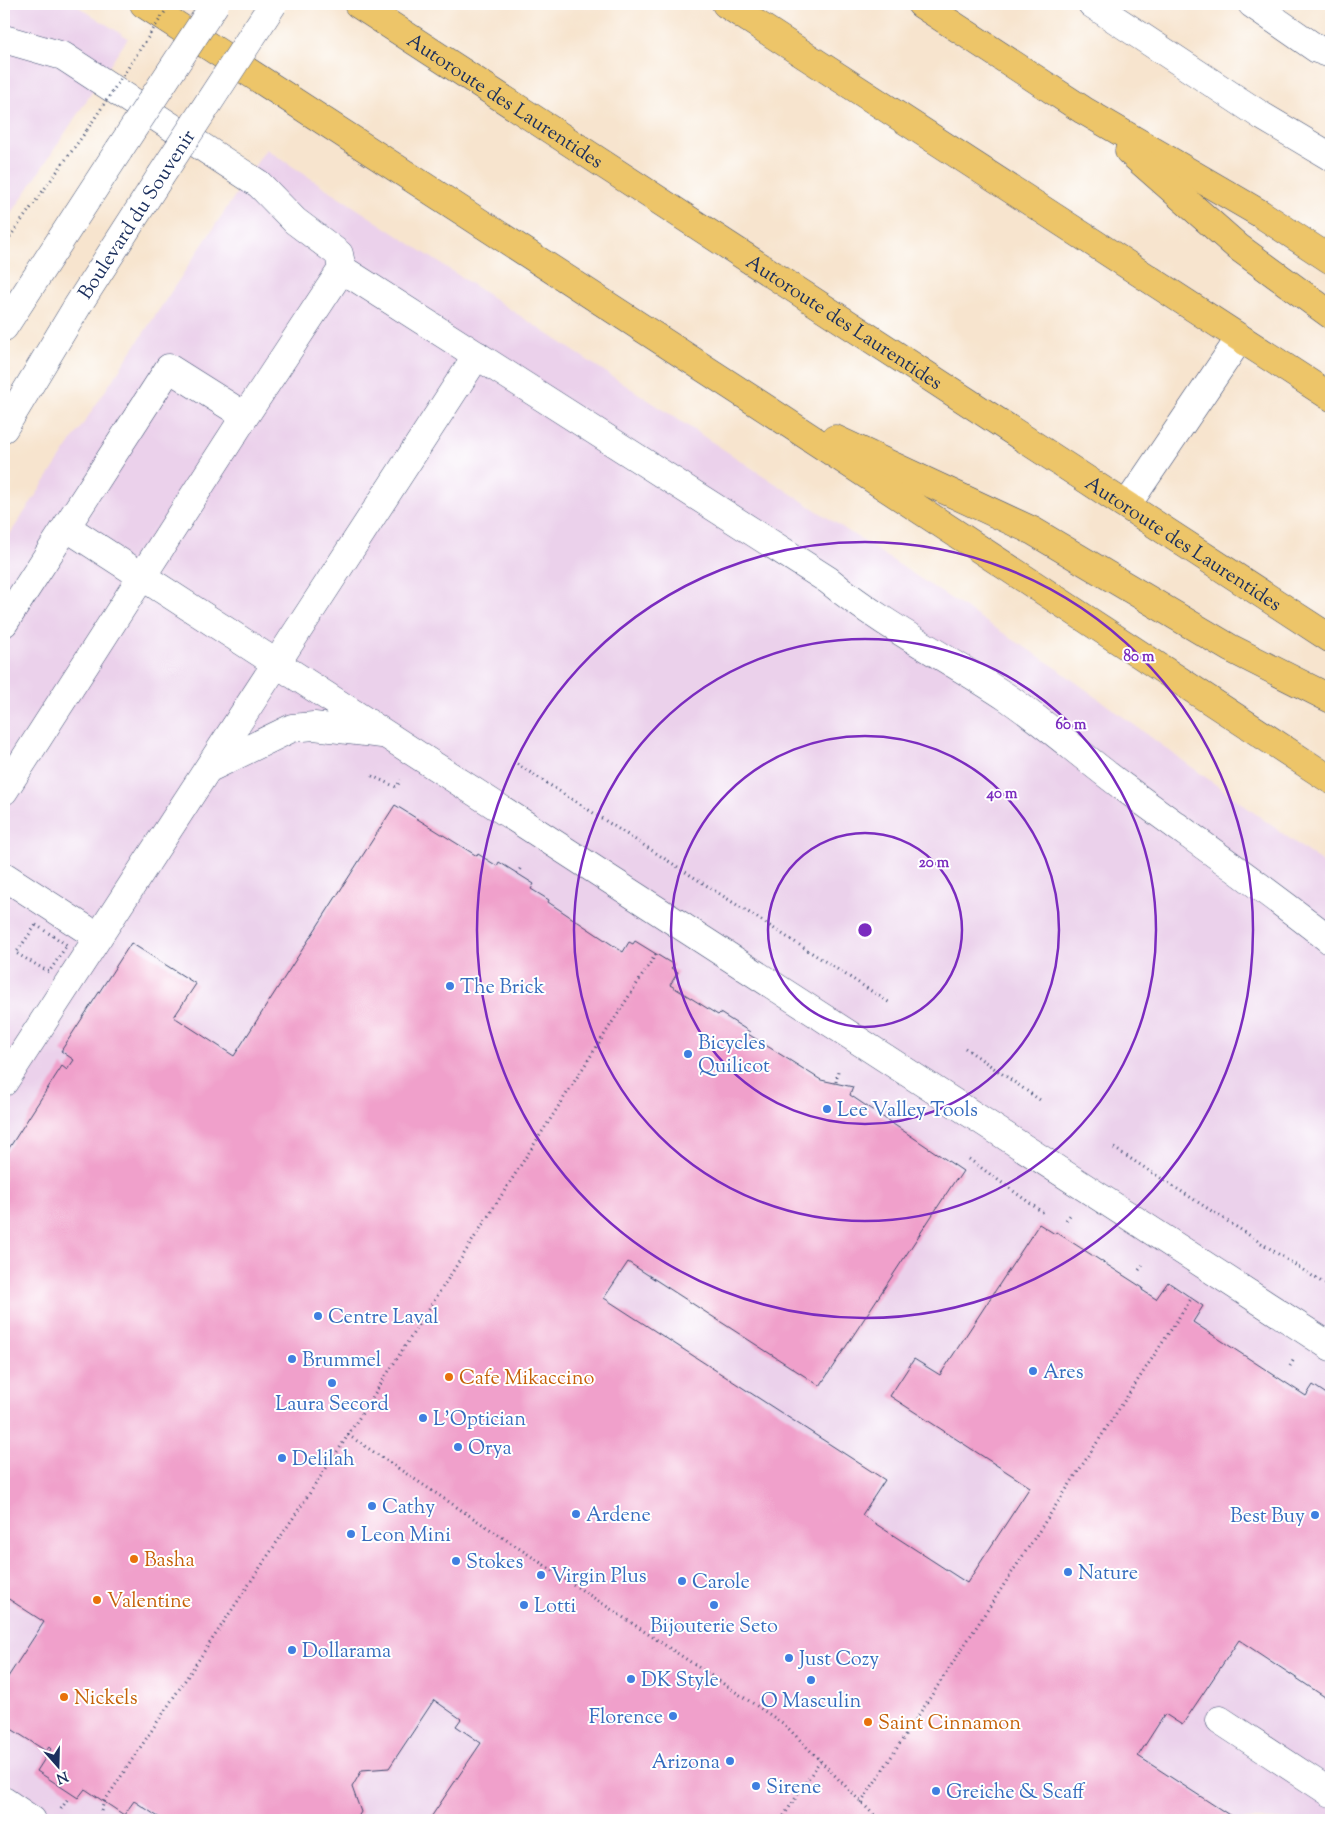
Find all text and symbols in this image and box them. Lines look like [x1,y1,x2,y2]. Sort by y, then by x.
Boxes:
street label: Autoroute des Laurentides [400,27,608,177]
street label: Boulevard du Souvenir [72,124,204,306]
street label: Autoroute des Laurentides [739,249,947,399]
street label: Autoroute des Laurentides [1078,470,1287,620]
text: 80 m [1123,647,1155,668]
text: 60 m [1056,715,1087,736]
text: 40 m [986,784,1018,805]
text: 20 m [919,853,950,874]
centre of rings [856,921,874,939]
place label: The Brick [460,974,545,1003]
marker: The Brick [444,980,456,992]
place label: Bicycles Quilicot [698,1030,770,1082]
marker: Bicycles Quilicot [682,1048,694,1060]
place label: Lee Valley Tools [837,1097,978,1126]
marker: Lee Valley Tools [821,1103,833,1115]
place label: Centre Laval [328,1304,439,1333]
marker: Centre Laval [312,1310,324,1322]
place label: Brummel [302,1347,382,1376]
marker: Brummel [286,1353,298,1365]
place label: Ares [1043,1359,1084,1388]
place label: Cafe Mikaccino [459,1365,594,1394]
marker: Ares [1027,1365,1039,1377]
marker: Cafe Mikaccino [443,1371,455,1383]
marker: Laura Secord [326,1377,338,1389]
place label: Laura Secord [275,1391,389,1420]
place label: L'Optician [433,1406,526,1435]
marker: L'Optician [417,1412,429,1424]
place label: Orya [468,1435,512,1464]
marker: Orya [452,1441,464,1453]
place label: Delilah [292,1446,355,1475]
marker: Delilah [276,1452,288,1464]
place label: Cathy [382,1494,435,1523]
marker: Cathy [366,1500,378,1512]
place label: Ardene [586,1502,651,1531]
place label: Best Buy [1230,1503,1305,1532]
marker: Ardene [570,1508,582,1520]
marker: Best Buy [1309,1509,1321,1521]
place label: Leon Mini [361,1522,451,1551]
marker: Leon Mini [345,1528,357,1540]
place label: Basha [144,1547,195,1576]
place label: Stokes [466,1549,523,1578]
marker: Basha [128,1553,140,1565]
marker: Stokes [450,1555,462,1567]
place label: Nature [1078,1560,1138,1589]
place label: Virgin Plus [551,1563,647,1592]
marker: Nature [1062,1566,1074,1578]
marker: Virgin Plus [535,1569,547,1581]
place label: Carole [692,1569,750,1598]
marker: Carole [676,1575,688,1587]
place label: Valentine [107,1588,191,1617]
place label: Lotti [534,1593,577,1622]
marker: Valentine [91,1594,103,1606]
marker: Lotti [518,1599,530,1611]
marker: Bijouterie Seto [708,1599,720,1611]
place label: Bijouterie Seto [650,1613,778,1642]
place label: Dollarama [302,1638,391,1667]
marker: Dollarama [286,1644,298,1656]
place label: Just Cozy [798,1646,879,1675]
marker: Just Cozy [783,1652,795,1664]
place label: DK Style [641,1667,719,1696]
marker: DK Style [625,1673,637,1685]
marker: O Masculin [805,1674,817,1686]
place label: Nickels [74,1685,138,1714]
place label: O Masculin [761,1688,861,1717]
marker: Nickels [58,1691,70,1703]
place label: Florence [589,1704,663,1733]
marker: Florence [667,1710,679,1722]
place label: Saint Cinnamon [878,1710,1021,1739]
marker: Saint Cinnamon [862,1716,874,1728]
north arrow [32,1742,82,1792]
place label: Arizona [651,1749,720,1778]
marker: Arizona [724,1755,736,1767]
text: N [53,1765,70,1788]
place label: Sirene [766,1774,821,1803]
place label: Greiche & Scaff [946,1779,1085,1808]
marker: Sirene [750,1780,762,1792]
marker: Greiche & Scaff [930,1785,942,1797]

